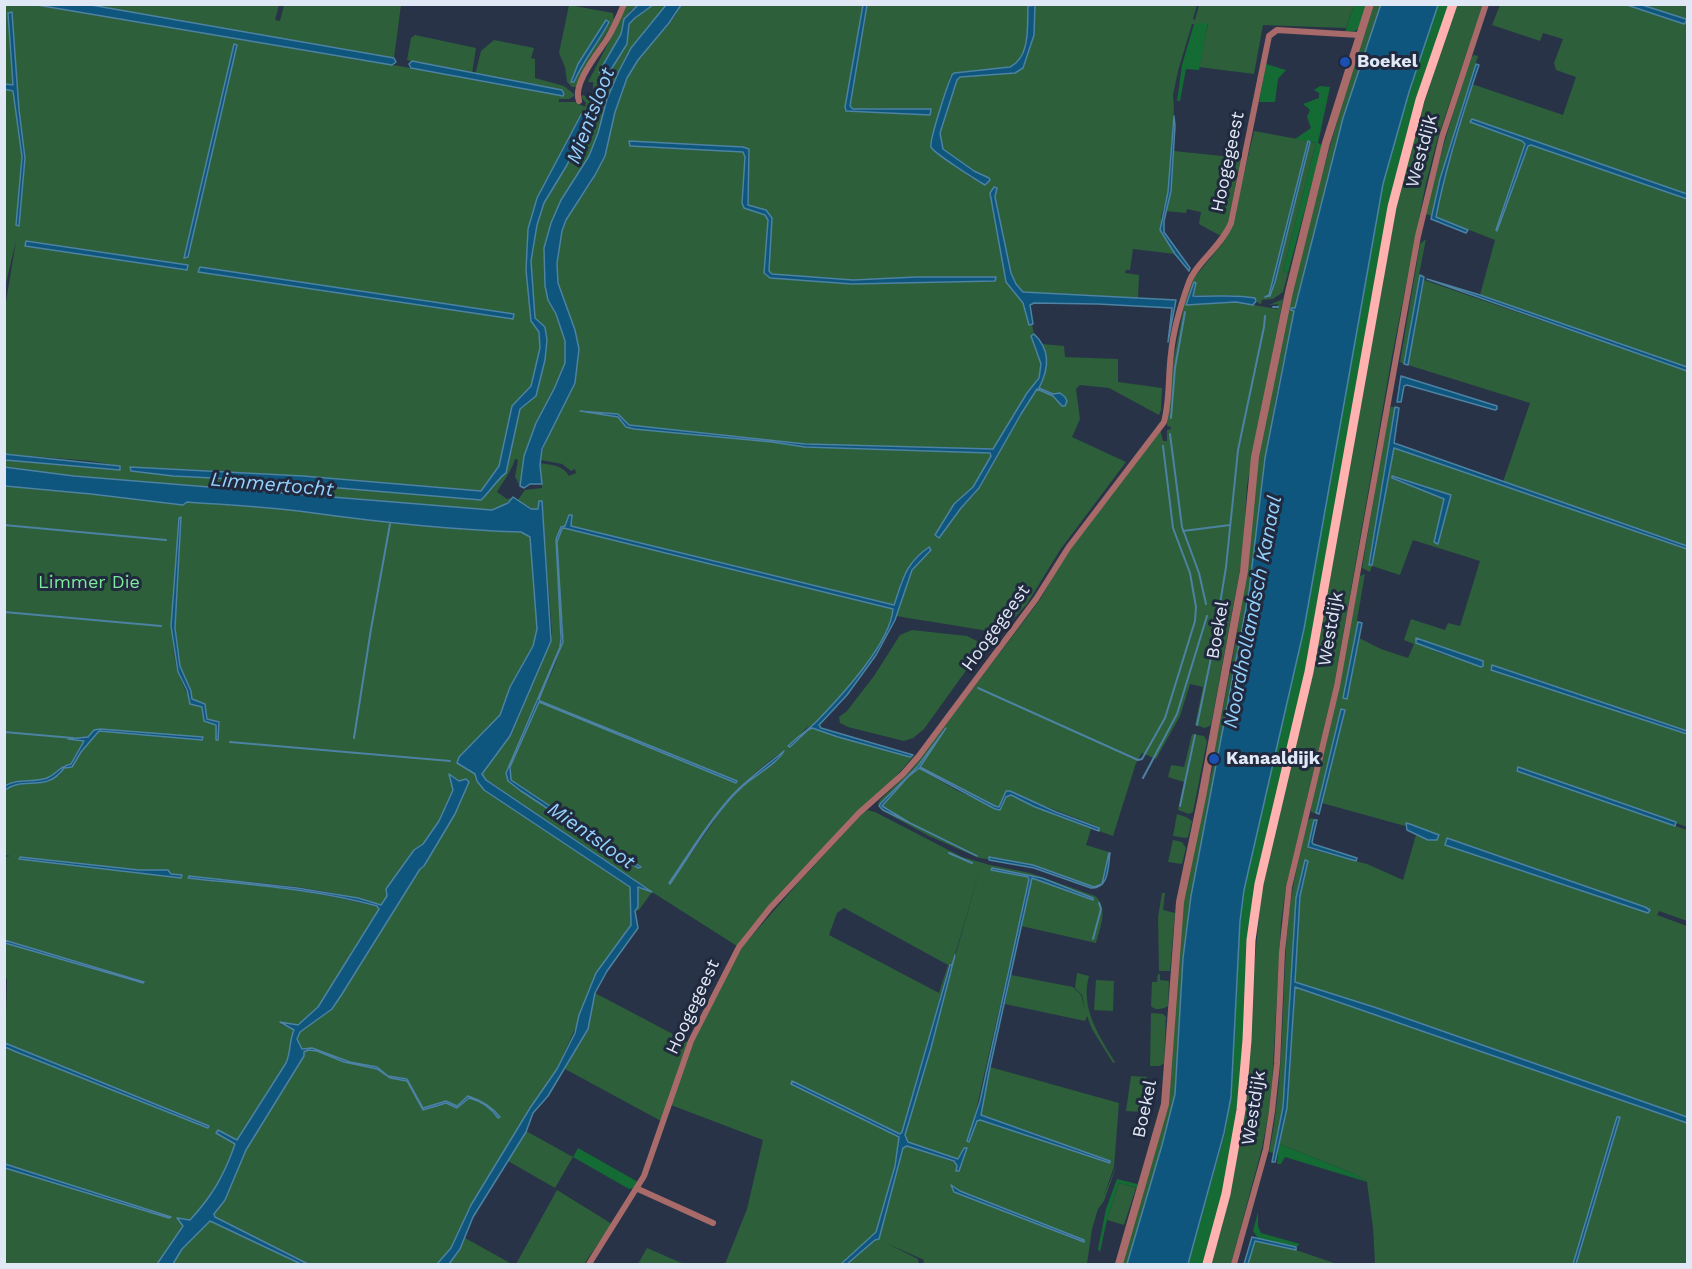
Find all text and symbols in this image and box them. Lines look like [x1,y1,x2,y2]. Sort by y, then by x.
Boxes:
place label: Boekel [1357,51,1418,73]
marker: Boekel [1338,55,1352,69]
water label: Mientsloot [562,65,620,167]
street label: Hoogegeest [1207,110,1249,214]
street label: Westdijk [1402,112,1442,190]
water label: Limmertocht [210,468,334,502]
water label: Noordhollandsch Kanaal [1219,494,1287,730]
park label: Limmer Die [38,572,140,594]
street label: Hoogegeest [957,580,1035,676]
street label: Westdijk [1314,590,1348,668]
street label: Boekel [1202,599,1234,661]
place label: Kanaaldijk [1226,748,1320,770]
marker: Kanaaldijk [1207,752,1221,766]
water label: Mientsloot [543,797,639,875]
street label: Hoogegeest [662,956,724,1058]
street label: Westdijk [1237,1069,1271,1147]
street label: Boekel [1128,1078,1162,1140]

